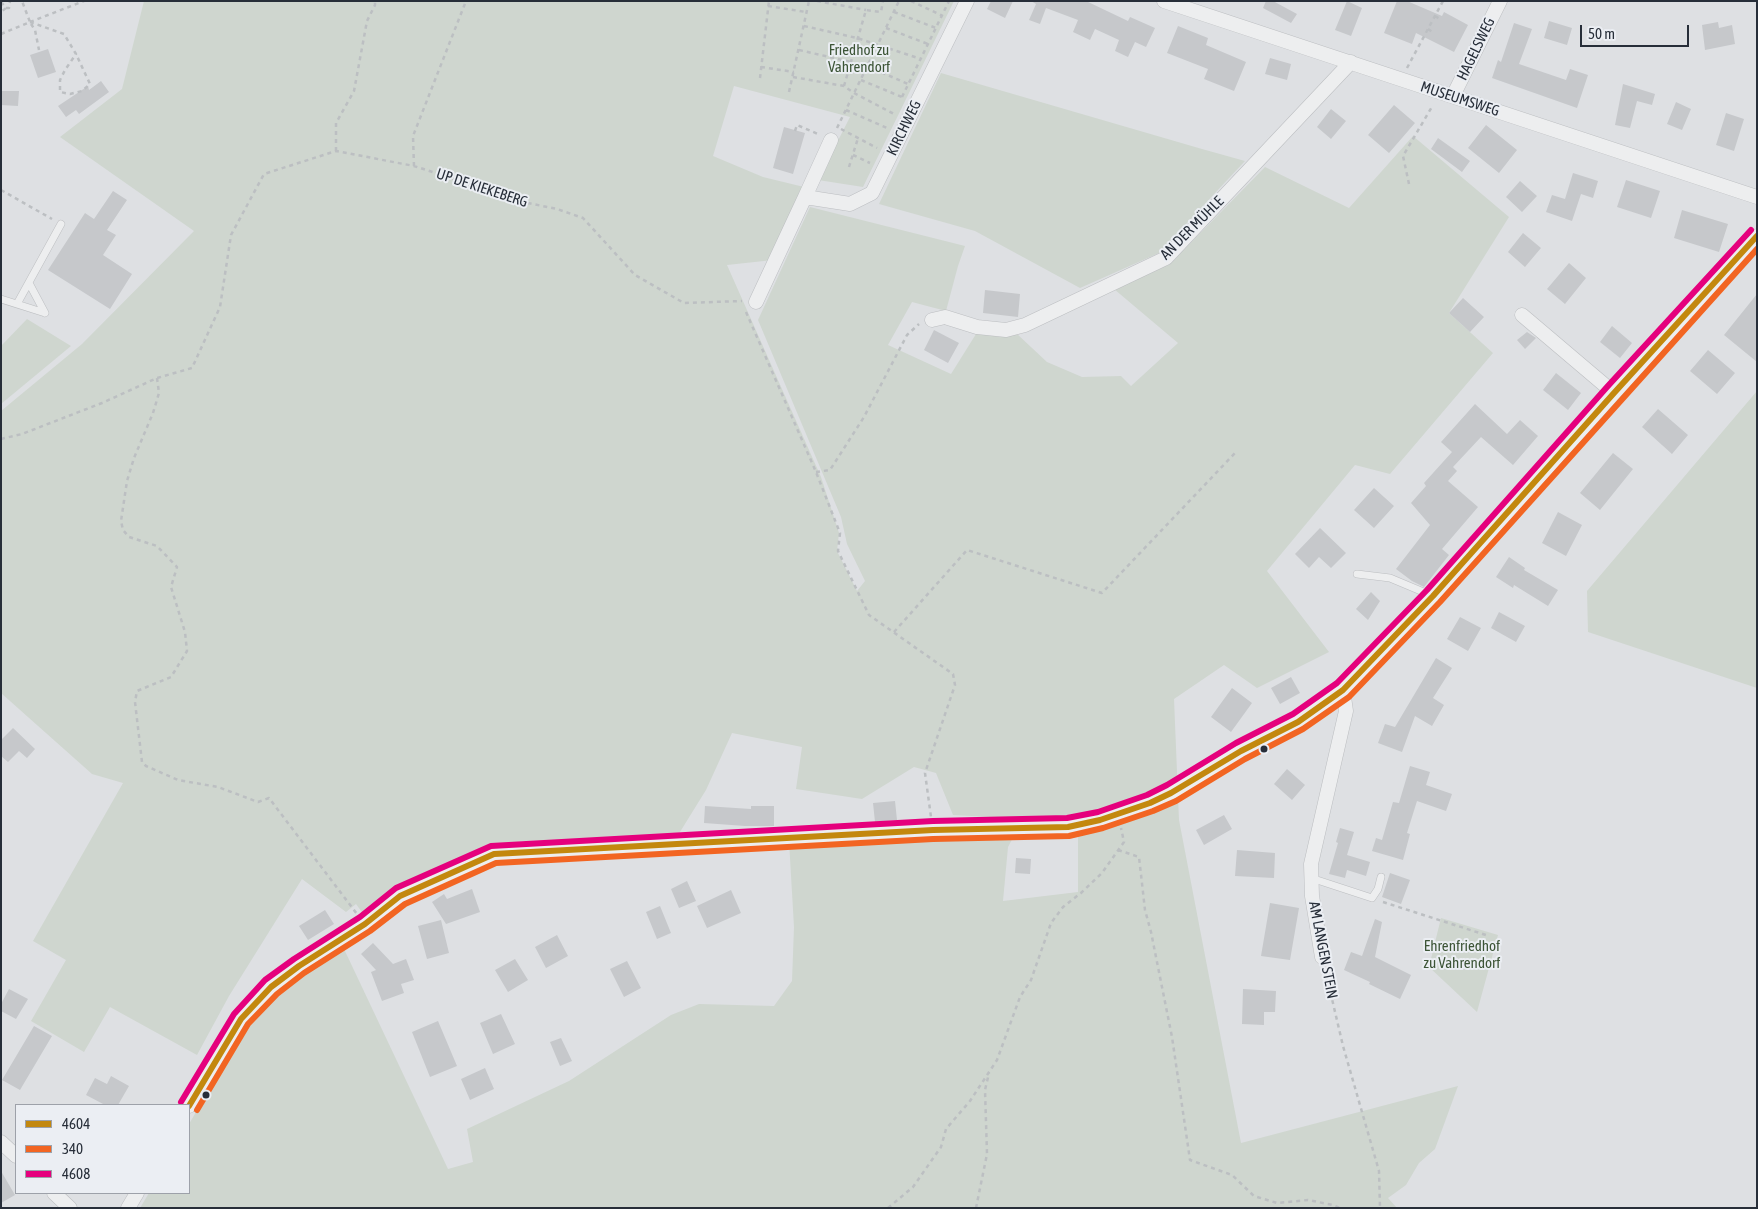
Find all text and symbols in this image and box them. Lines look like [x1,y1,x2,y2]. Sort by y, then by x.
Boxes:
street label: HAGELSWEG [1453,15,1499,83]
scale bar [1583,15,1692,47]
text: 50 m [1588,25,1615,42]
park label: Friedhof zu Vahrendorf [828,41,890,76]
street label: MUSEUMSWEG [1418,78,1502,120]
street label: KIRCHWEG [883,97,925,159]
street label: UP DE KIEKEBERG [434,165,530,211]
street label: AN DER MÜHLE [1156,192,1228,264]
unlabelled marker [1259,744,1269,754]
street label: AM LANGEN STEIN [1305,900,1341,1000]
park label: Ehrenfriedhof zu Vahrendorf [1424,937,1500,972]
unlabelled marker [201,1090,211,1100]
legend [15,1104,190,1194]
text: 4604 [62,1115,90,1132]
text: 340 [62,1140,83,1157]
text: 4608 [62,1165,90,1182]

